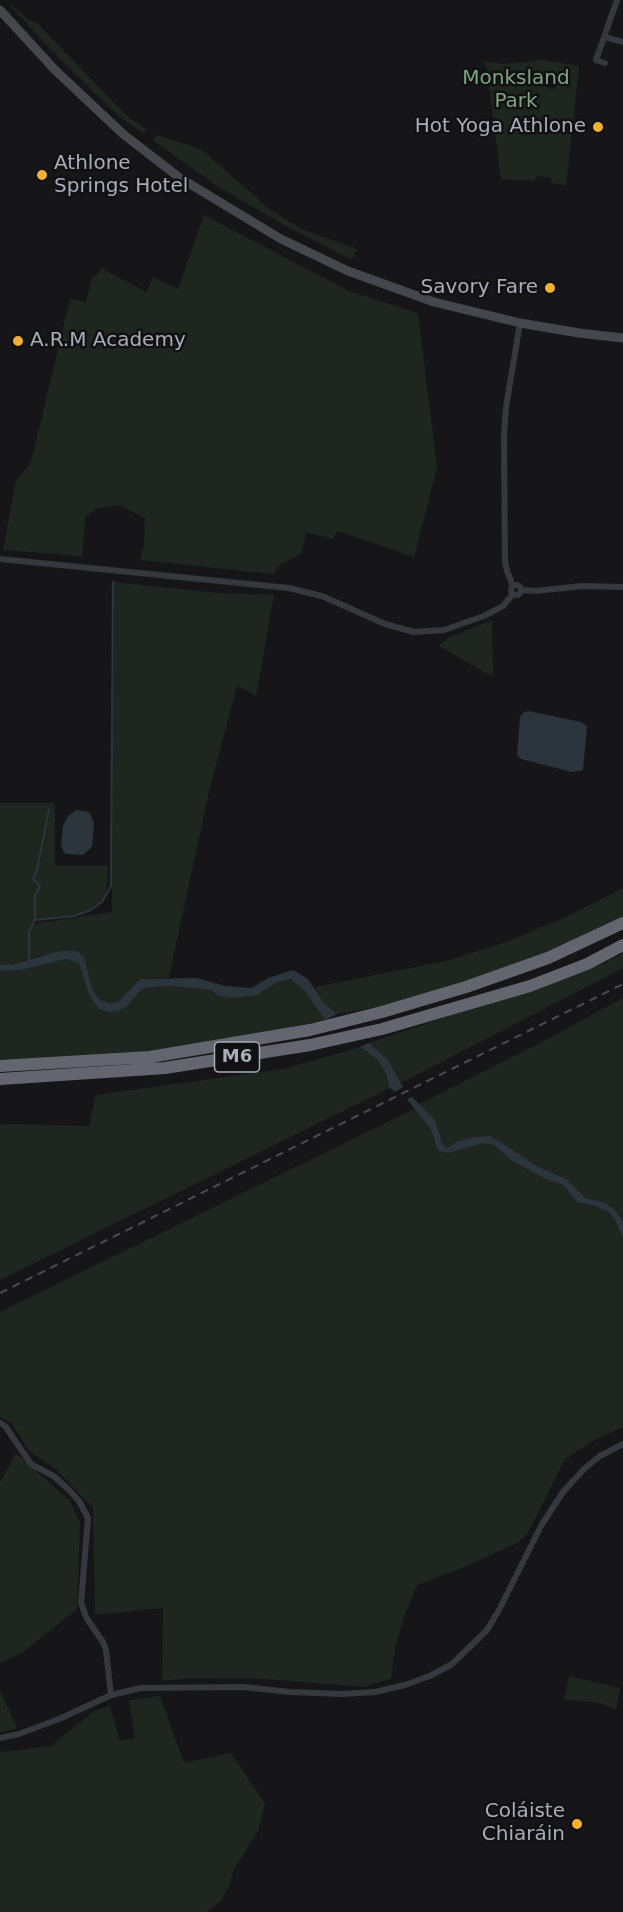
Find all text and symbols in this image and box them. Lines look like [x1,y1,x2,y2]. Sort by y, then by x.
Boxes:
park label: Monksland Park [462,67,570,114]
place label: Hot Yoga Athlone [415,115,586,139]
marker: Hot Yoga Athlone [591,120,605,134]
place label: Athlone Springs Hotel [54,152,188,199]
marker: Athlone Springs Hotel [35,168,49,182]
place label: Savory Fare [421,276,538,300]
marker: Savory Fare [543,281,557,295]
place label: A.R.M Academy [30,329,186,353]
marker: A.R.M Academy [11,334,25,348]
road number: M6 [214,1042,260,1072]
place label: Coláiste Chiaráin [482,1800,565,1847]
marker: Coláiste Chiaráin [570,1817,584,1831]

